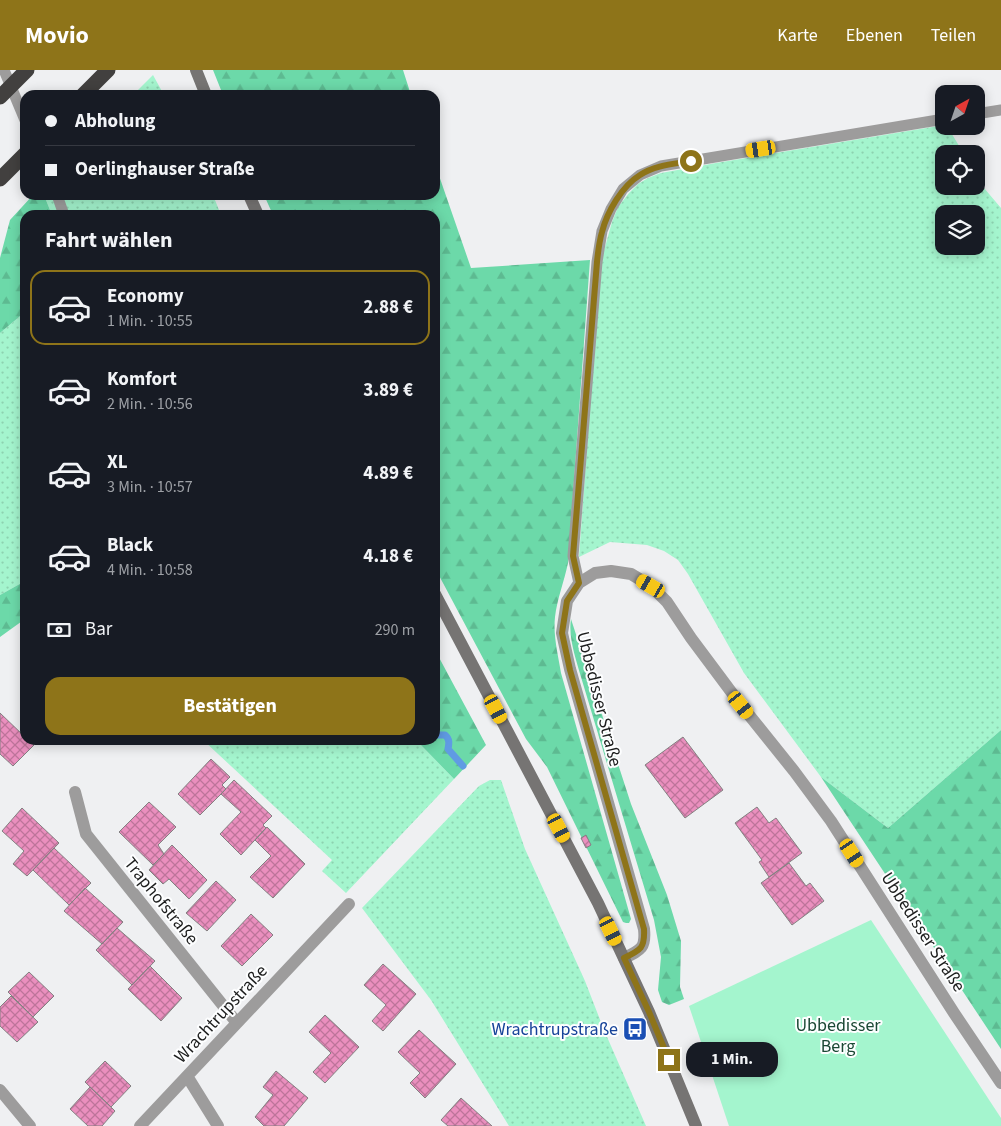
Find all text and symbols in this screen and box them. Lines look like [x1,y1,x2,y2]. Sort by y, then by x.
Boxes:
text: Movio [25,18,89,53]
text: Karte [777,23,818,48]
text: Ebenen [846,23,903,48]
text: Teilen [931,23,976,48]
north arrow [935,85,985,135]
map controls [935,85,985,255]
text: Abholung [75,108,155,135]
car [745,139,776,159]
button: locate [935,145,985,195]
route start [680,150,702,172]
text: Oerlinghauser Straße [75,156,255,183]
button: layers [935,205,985,255]
text: Fahrt wählen [45,224,173,256]
text: Economy [107,283,184,310]
icon: car [47,285,92,330]
text: 2.88 € [363,294,413,321]
text: 1 Min. · 10:55 [107,310,193,332]
text: Komfort [107,366,177,393]
icon: car [47,368,92,413]
text: 3.89 € [363,377,413,404]
text: 2 Min. · 10:56 [107,393,193,415]
text: XL [107,449,128,476]
icon: car [47,451,92,496]
text: 4.89 € [363,460,413,487]
text: 3 Min. · 10:57 [107,476,193,498]
text: Black [107,532,153,559]
icon: car [47,534,92,579]
text: 4.18 € [363,543,413,570]
text: 4 Min. · 10:58 [107,559,193,581]
car [634,572,667,600]
icon: cash [45,616,73,644]
text: Bar [85,616,112,643]
text: 290 m [375,619,415,641]
street label: Ubbedisser Straße [570,629,628,769]
button: Bestätigen [45,677,415,735]
car [725,689,756,721]
car [482,692,509,726]
car [545,811,572,845]
car [837,836,866,870]
street label: Traphofstraße [118,852,204,950]
street label: Ubbedisser Straße [875,867,971,997]
car [597,914,624,948]
street label: Wrachtrupstraße [169,959,273,1069]
park label: Ubbedisser Berg [795,1013,881,1059]
bus stop icon: Wrachtrupstraße [622,1016,648,1042]
place label: Wrachtrupstraße [491,1017,618,1042]
callout: 1 Min. [686,1042,779,1078]
text: 1 Min. [711,1048,753,1070]
route end [658,1049,680,1071]

